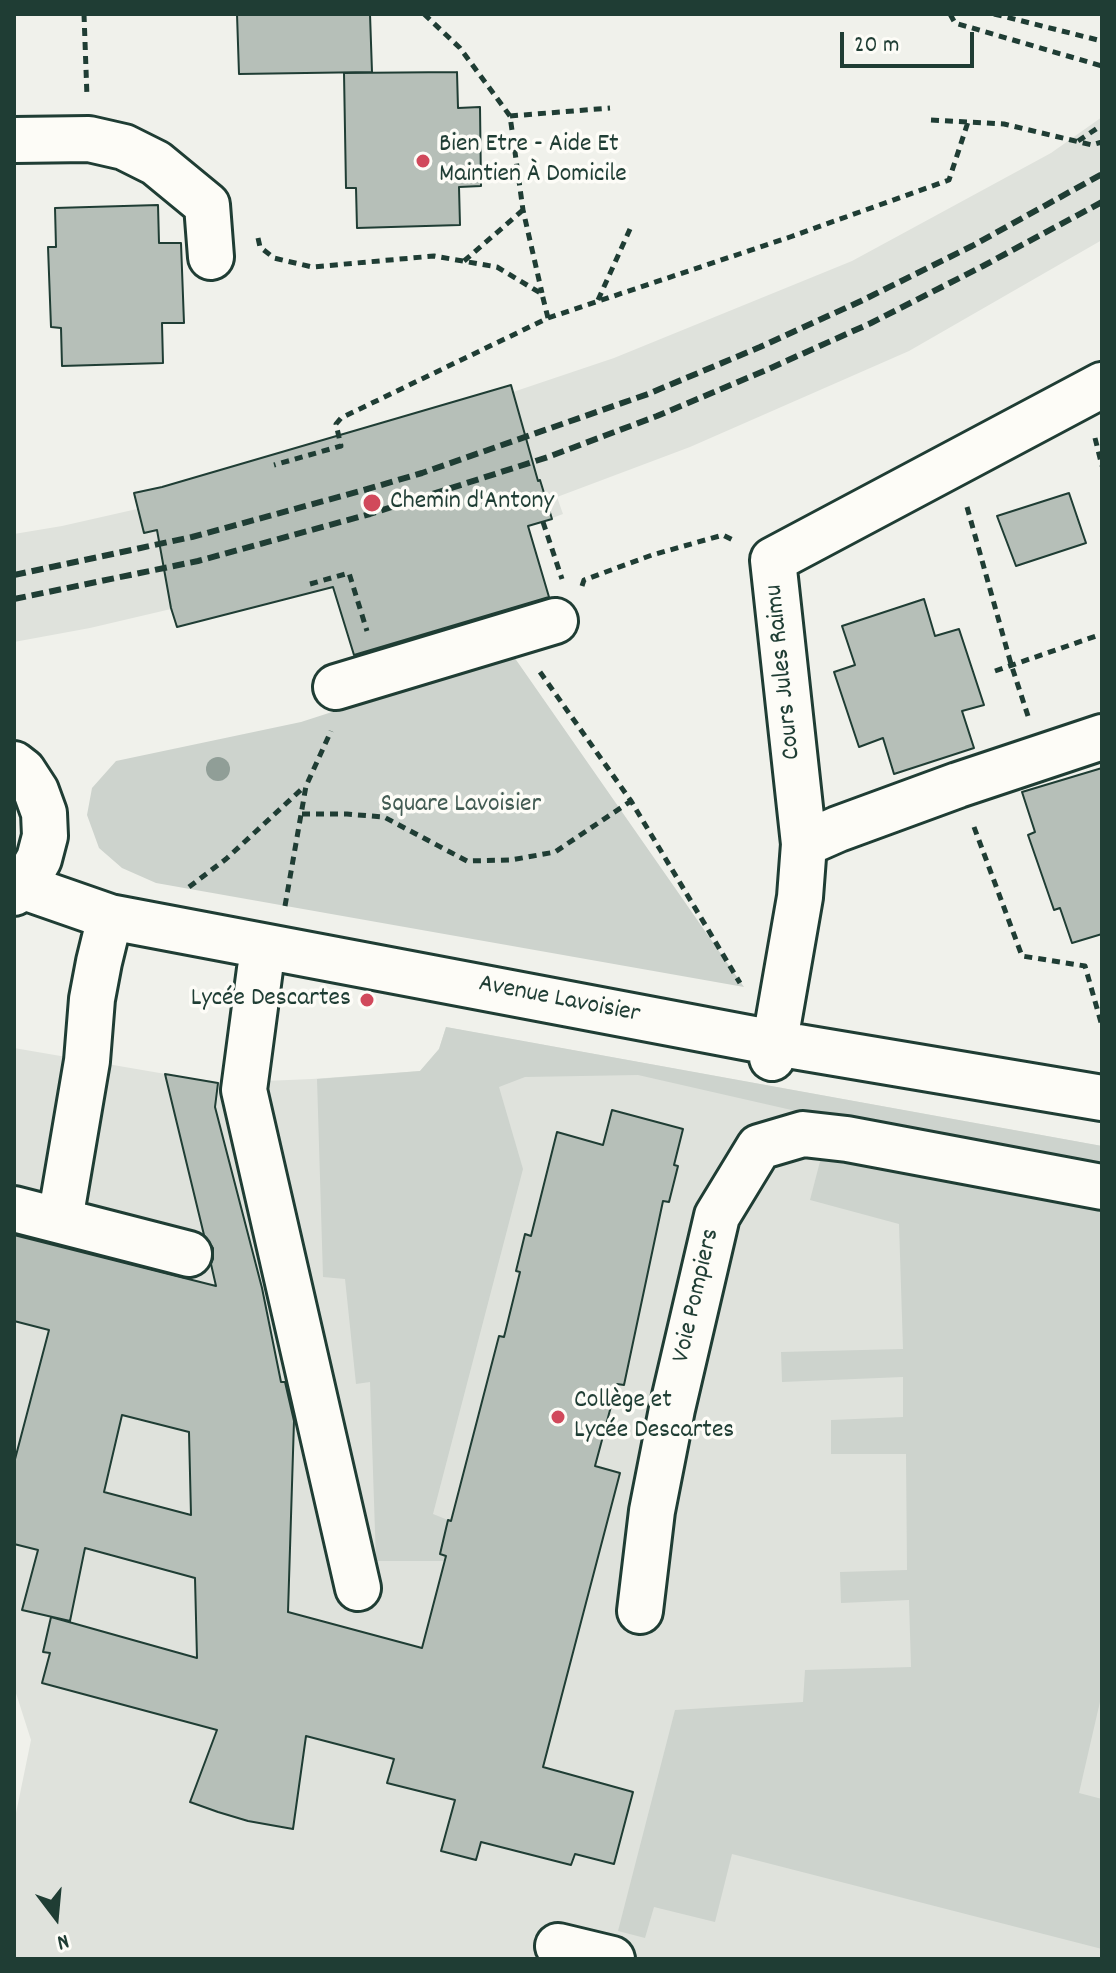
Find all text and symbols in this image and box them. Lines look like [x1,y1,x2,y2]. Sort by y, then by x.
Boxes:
scale bar [844,16,978,66]
text: 20 m [854,29,900,63]
place label: Bien Etre - Aide Et Maintien À Domicile [439,130,627,192]
marker: Bien Etre - Aide Et Maintien À Domicile [414,152,432,170]
place label: Chemin d'Antony [390,487,554,519]
marker: Chemin d'Antony [361,492,383,514]
street label: Cours Jules Raimu [760,583,810,761]
park label: Square Lavoisier [381,790,541,822]
street label: Avenue Lavoisier [476,970,642,1032]
place label: Lycée Descartes [191,984,351,1016]
marker: Lycée Descartes [358,991,376,1009]
street label: Voie Pompiers [667,1226,729,1366]
place label: Collège et Lycée Descartes [574,1386,734,1448]
marker: Collège et Lycée Descartes [549,1408,567,1426]
north arrow [16,1877,96,1957]
text: N [53,1924,72,1957]

